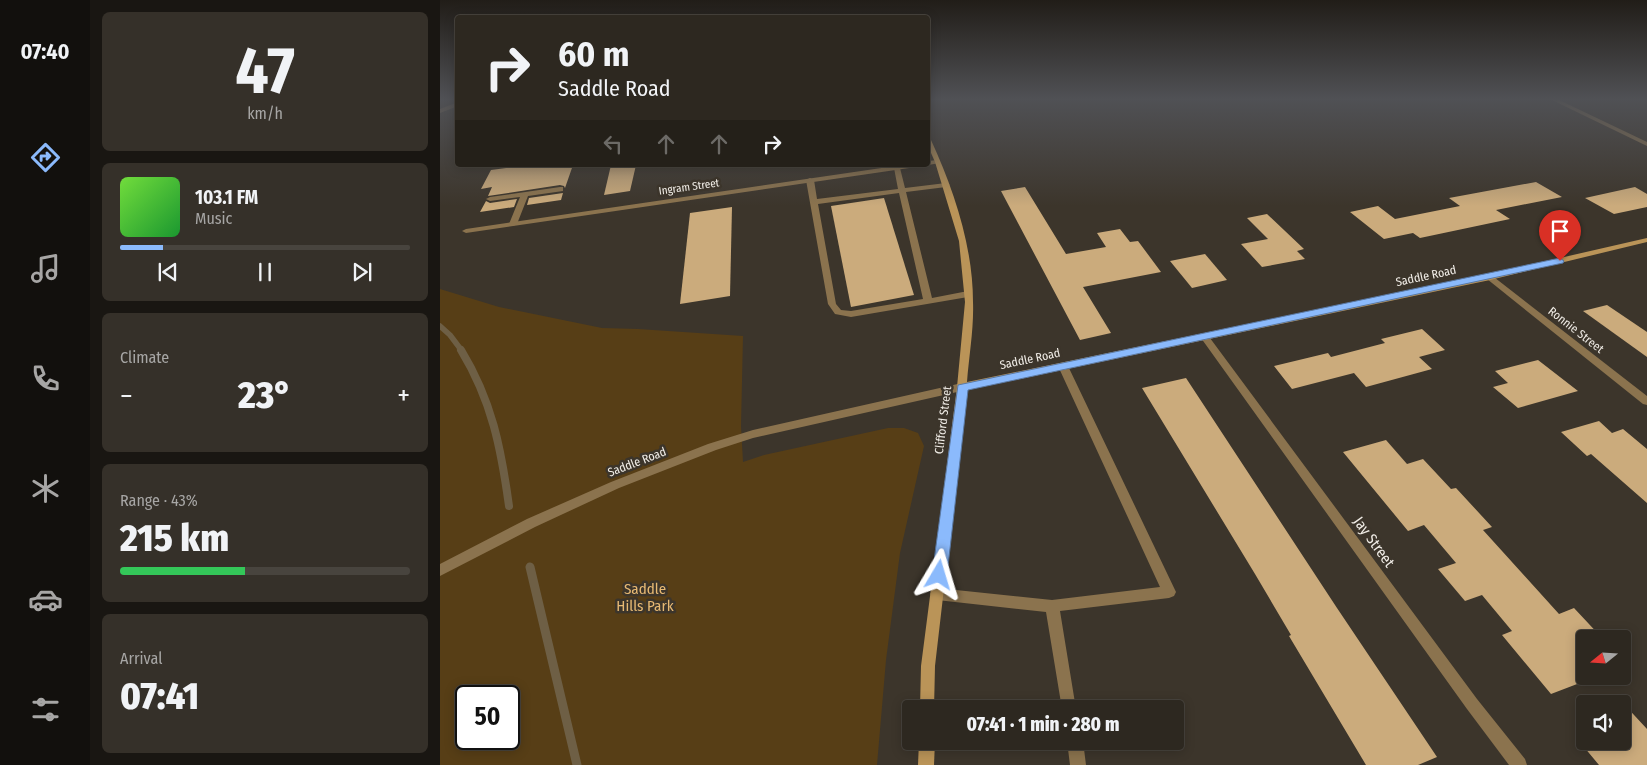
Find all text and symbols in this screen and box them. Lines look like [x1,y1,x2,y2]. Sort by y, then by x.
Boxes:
text: 47 [235,32,295,110]
text: 60 m [558,33,629,75]
icon: right [475,35,540,100]
text: 07:40 [20,38,70,65]
text: Saddle Road [558,75,671,102]
text: km/h [247,104,283,123]
icon: left [599,130,627,158]
icon: ahead [652,130,680,158]
icon: ahead [705,130,733,158]
icon: right [758,130,786,158]
icon: directions [28,140,63,175]
street label: Ingram Street [658,176,720,198]
text: 103.1 FM [195,186,258,209]
text: Music [195,209,232,228]
pin [1539,210,1581,261]
icon: arrive [1546,217,1574,245]
icon: music [28,251,63,286]
icon: previous [154,258,182,286]
icon: pause [251,258,279,286]
icon: next [348,258,376,286]
street label: Saddle Road [1394,263,1458,289]
street label: Ronnie Street [1545,304,1607,356]
street label: Saddle Road [998,346,1062,372]
text: Climate [120,348,169,367]
icon: phone [28,361,63,396]
text: 23° [238,372,292,418]
text: − [120,379,133,412]
text: + [397,379,410,412]
street label: Clifford Street [932,385,954,455]
street label: Saddle Road [606,444,668,480]
icon: climate [28,471,63,506]
text: Range · 43% [120,491,198,510]
street label: Jay Street [1350,513,1398,571]
text: 215 km [120,515,229,561]
position arrow [912,548,964,600]
park label: Saddle Hills Park [616,580,674,615]
icon: car [28,582,63,617]
north arrow [1576,630,1631,685]
map controls [1576,630,1631,750]
text: Arrival [120,649,162,668]
text: 07:41 [120,673,199,719]
speed limit sign: 50 [455,685,520,750]
icon: filters [28,692,63,727]
button: sound [1576,695,1631,750]
text: 07:41 · 1 min · 280 m [967,713,1119,736]

